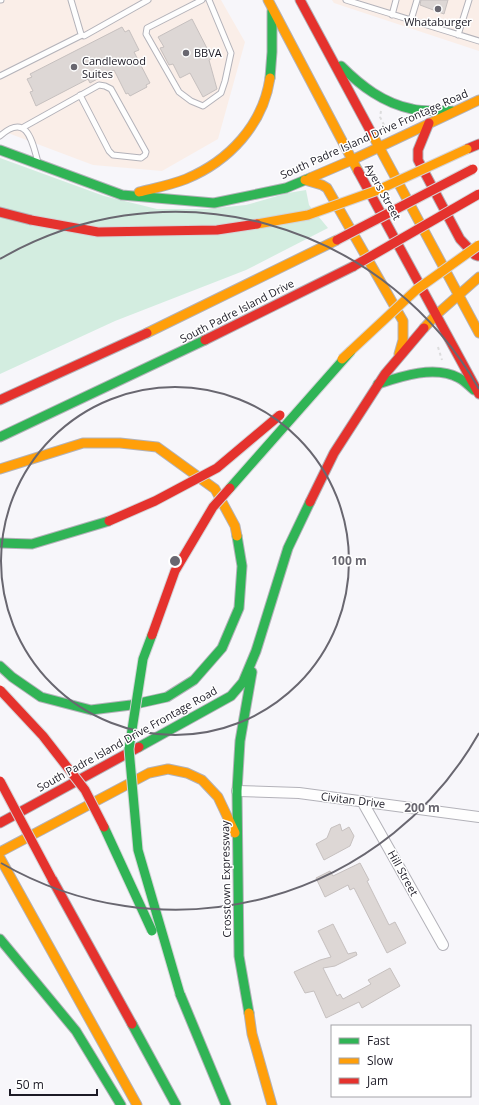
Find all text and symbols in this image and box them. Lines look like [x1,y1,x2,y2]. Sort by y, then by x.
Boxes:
marker: Whataburger [433,4,443,14]
place label: Whataburger [404,14,472,29]
place label: BBVA [194,45,222,60]
marker: BBVA [181,48,191,58]
place label: Candlewood Suites [82,53,146,81]
marker: Candlewood Suites [69,62,79,72]
street label: South Padre Island Drive Frontage Road [278,85,470,182]
street label: Ayers Street [362,161,405,223]
street label: South Padre Island Drive [177,275,296,346]
text: 100 m [331,552,367,569]
centre of rings [168,554,182,568]
street label: South Padre Island Drive Frontage Road [34,683,220,795]
street label: Civitan Drive [320,788,386,811]
text: 200 m [404,799,440,816]
street label: Crosstown Expressway [217,820,234,938]
street label: Hill Street [385,847,422,898]
legend [331,1025,471,1097]
text: Fast [367,1032,390,1049]
text: Slow [367,1052,394,1069]
scale bar [10,1071,97,1097]
text: Jam [366,1072,388,1089]
text: 50 m [16,1076,44,1093]

